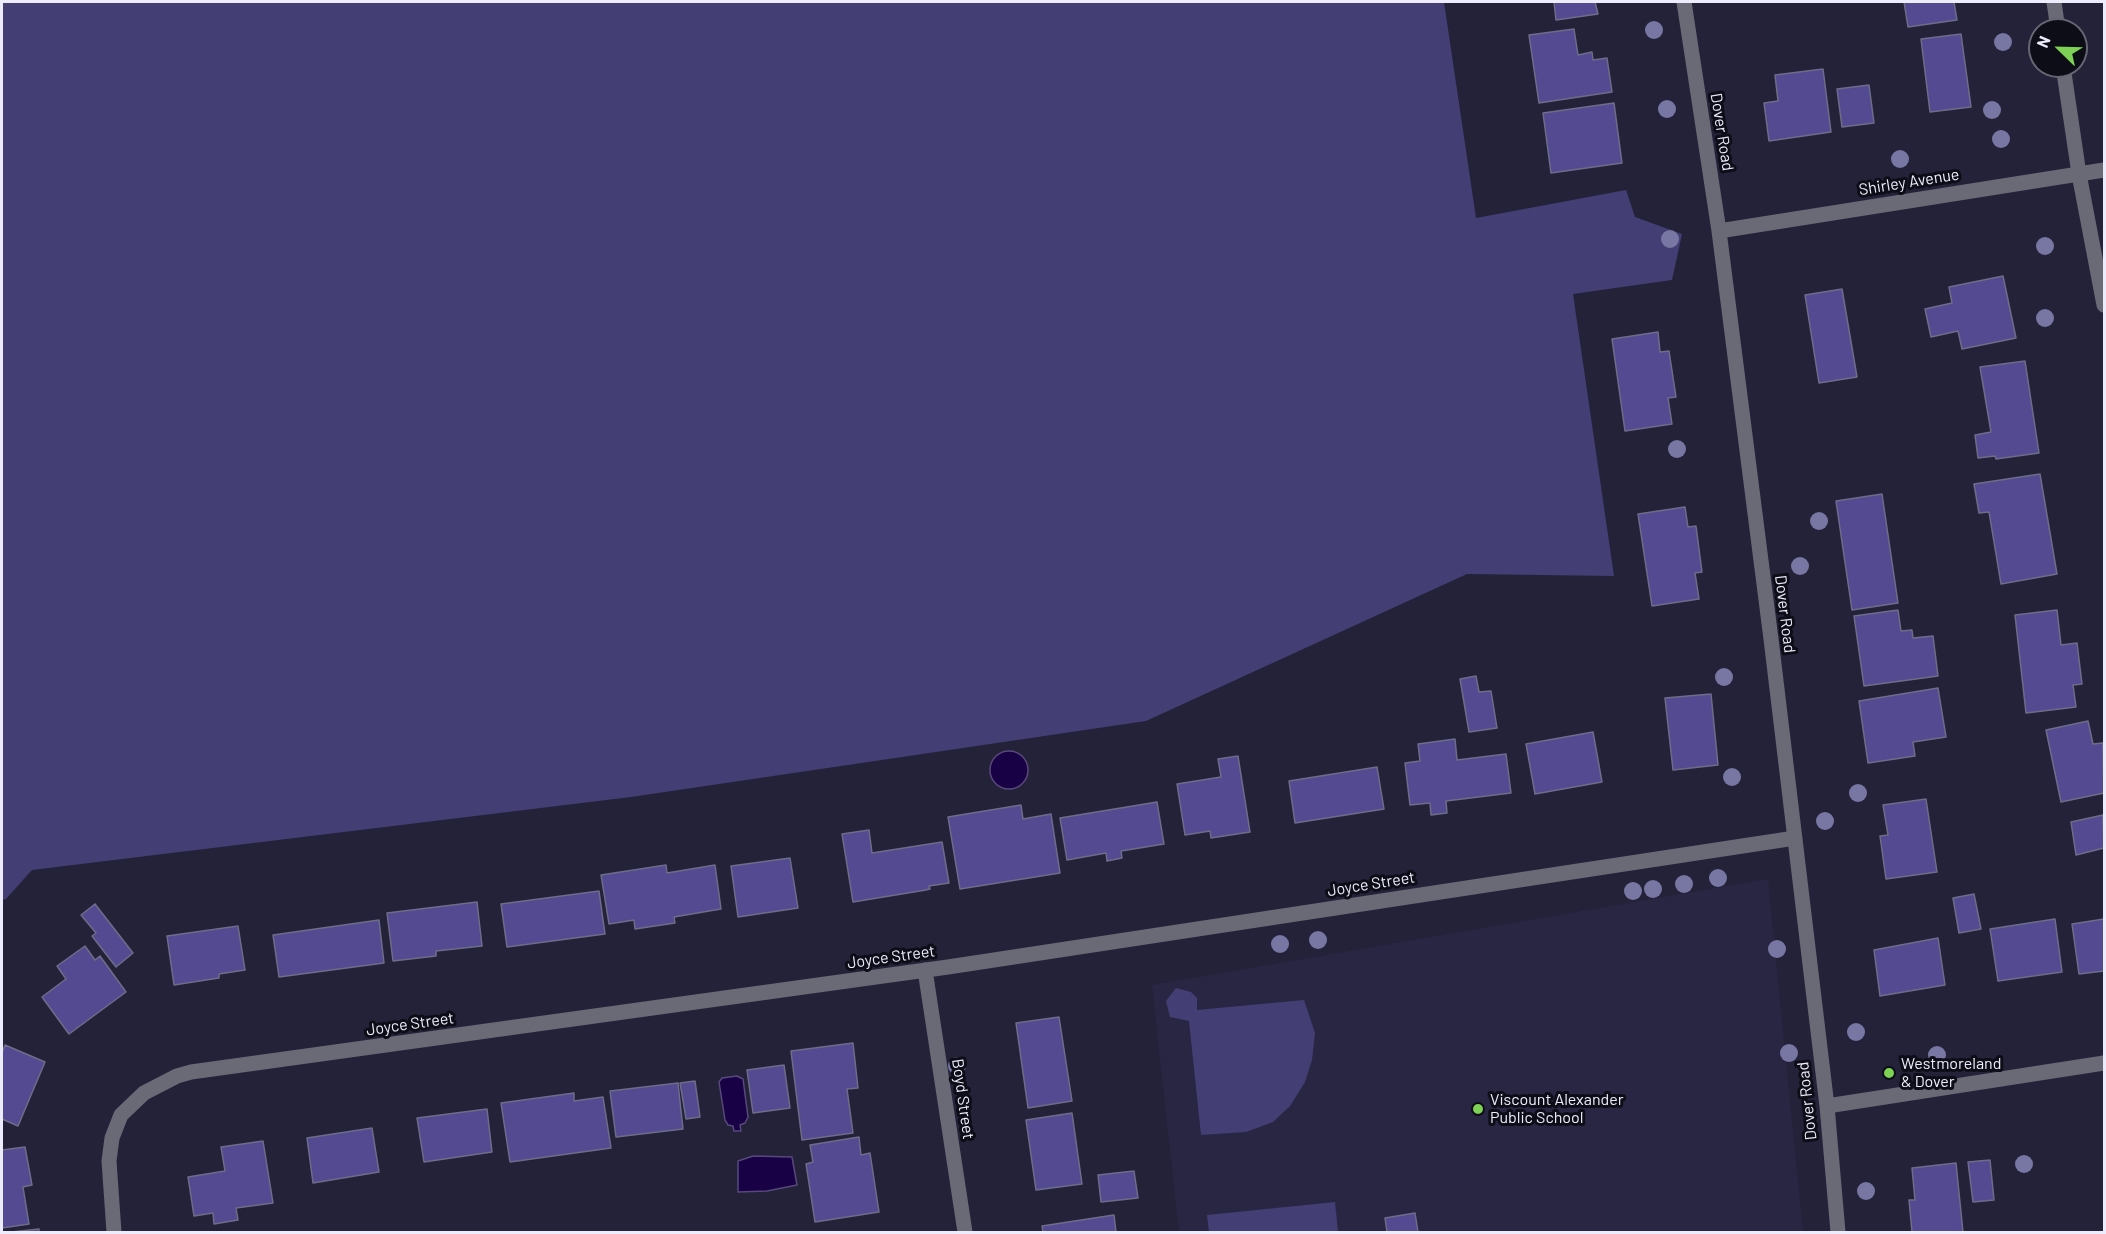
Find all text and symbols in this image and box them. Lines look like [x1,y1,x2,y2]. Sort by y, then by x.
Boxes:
north arrow [2028,18,2088,78]
text: N [2032,33,2054,50]
street label: Dover Road [1706,92,1738,172]
street label: Shirley Avenue [1857,165,1961,199]
street label: Dover Road [1771,574,1799,654]
street label: Joyce Street [1326,868,1416,900]
street label: Joyce Street [846,941,936,973]
street label: Joyce Street [365,1008,455,1040]
place label: Westmoreland & Dover [1901,1054,2001,1092]
street label: Boyd Street [948,1057,978,1141]
street label: Dover Road [1793,1061,1821,1141]
marker: Westmoreland & Dover [1882,1066,1896,1080]
place label: Viscount Alexander Public School [1490,1090,1624,1128]
marker: Viscount Alexander Public School [1471,1102,1485,1116]

